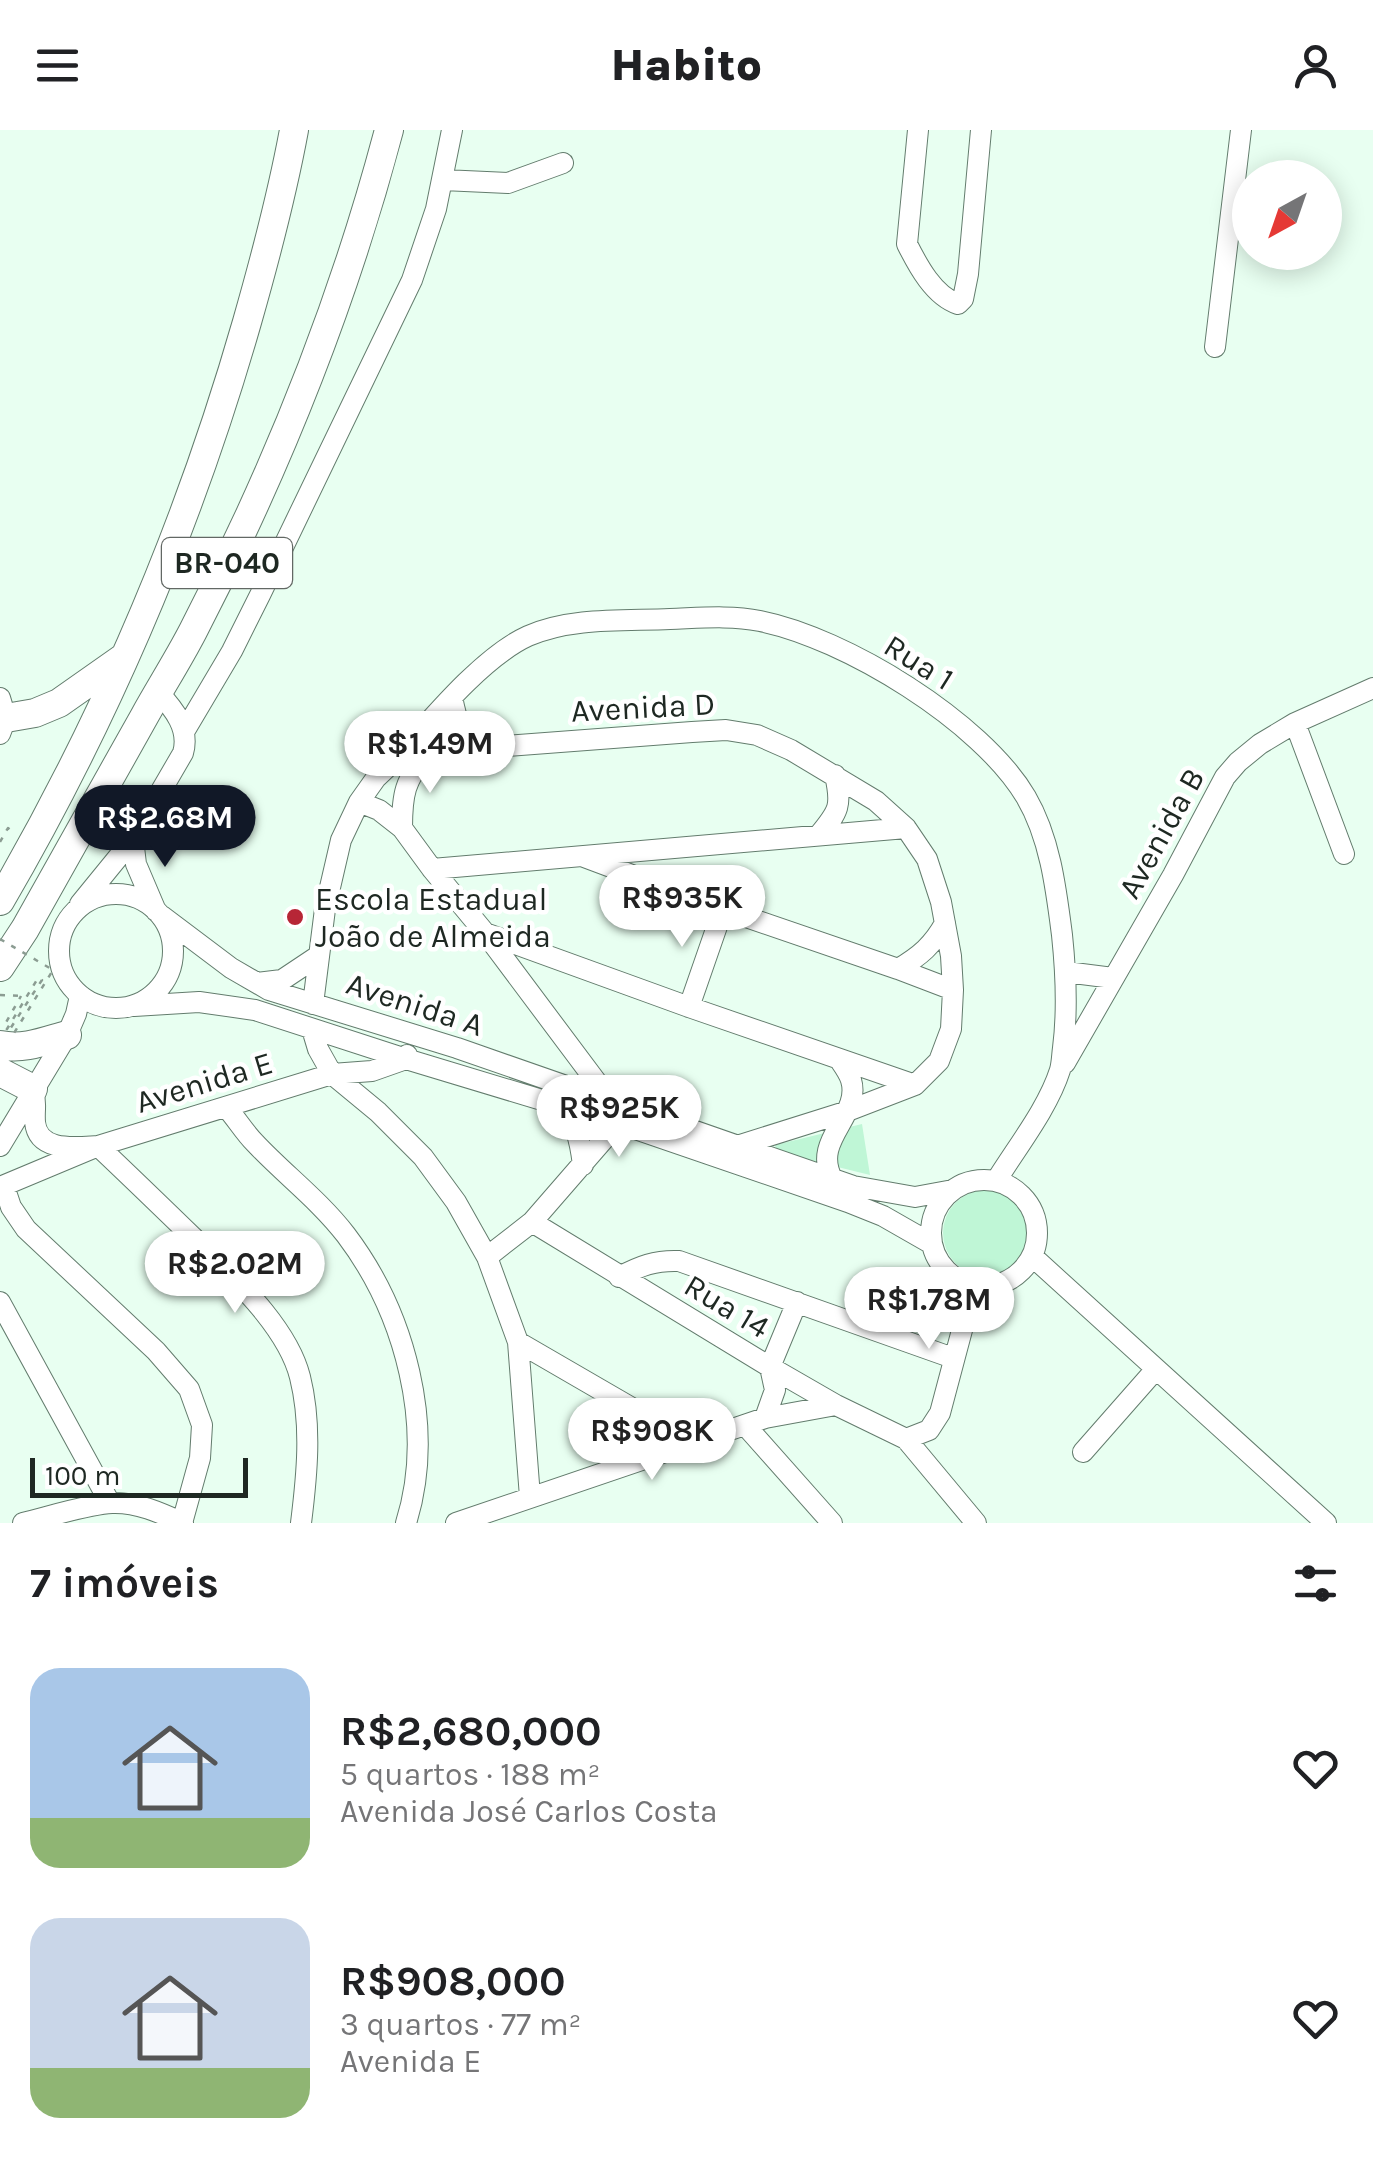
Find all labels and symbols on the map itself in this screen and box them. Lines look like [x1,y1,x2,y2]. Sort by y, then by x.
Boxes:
north arrow [1232,160,1342,270]
road number: BR-040 [162,538,292,588]
street label: Rua 1 [877,627,960,698]
street label: Avenida D [570,685,716,730]
pin: R$1.49M [338,711,522,796]
street label: Avenida B [1111,762,1212,905]
pin: R$2.68M [73,785,257,870]
pin: R$935K [601,865,763,950]
place label: Escola Estadual João de Almeida [315,881,551,955]
marker: Escola Estadual João de Almeida [284,906,306,928]
street label: Avenida A [342,965,488,1044]
street label: Avenida E [131,1044,277,1121]
pin: R$925K [538,1075,700,1160]
pin: R$2.02M [143,1231,327,1316]
street label: Rua 14 [678,1267,776,1346]
pin: R$1.78M [837,1267,1021,1352]
pin: R$908K [571,1398,733,1483]
scale bar [30,1453,248,1498]

